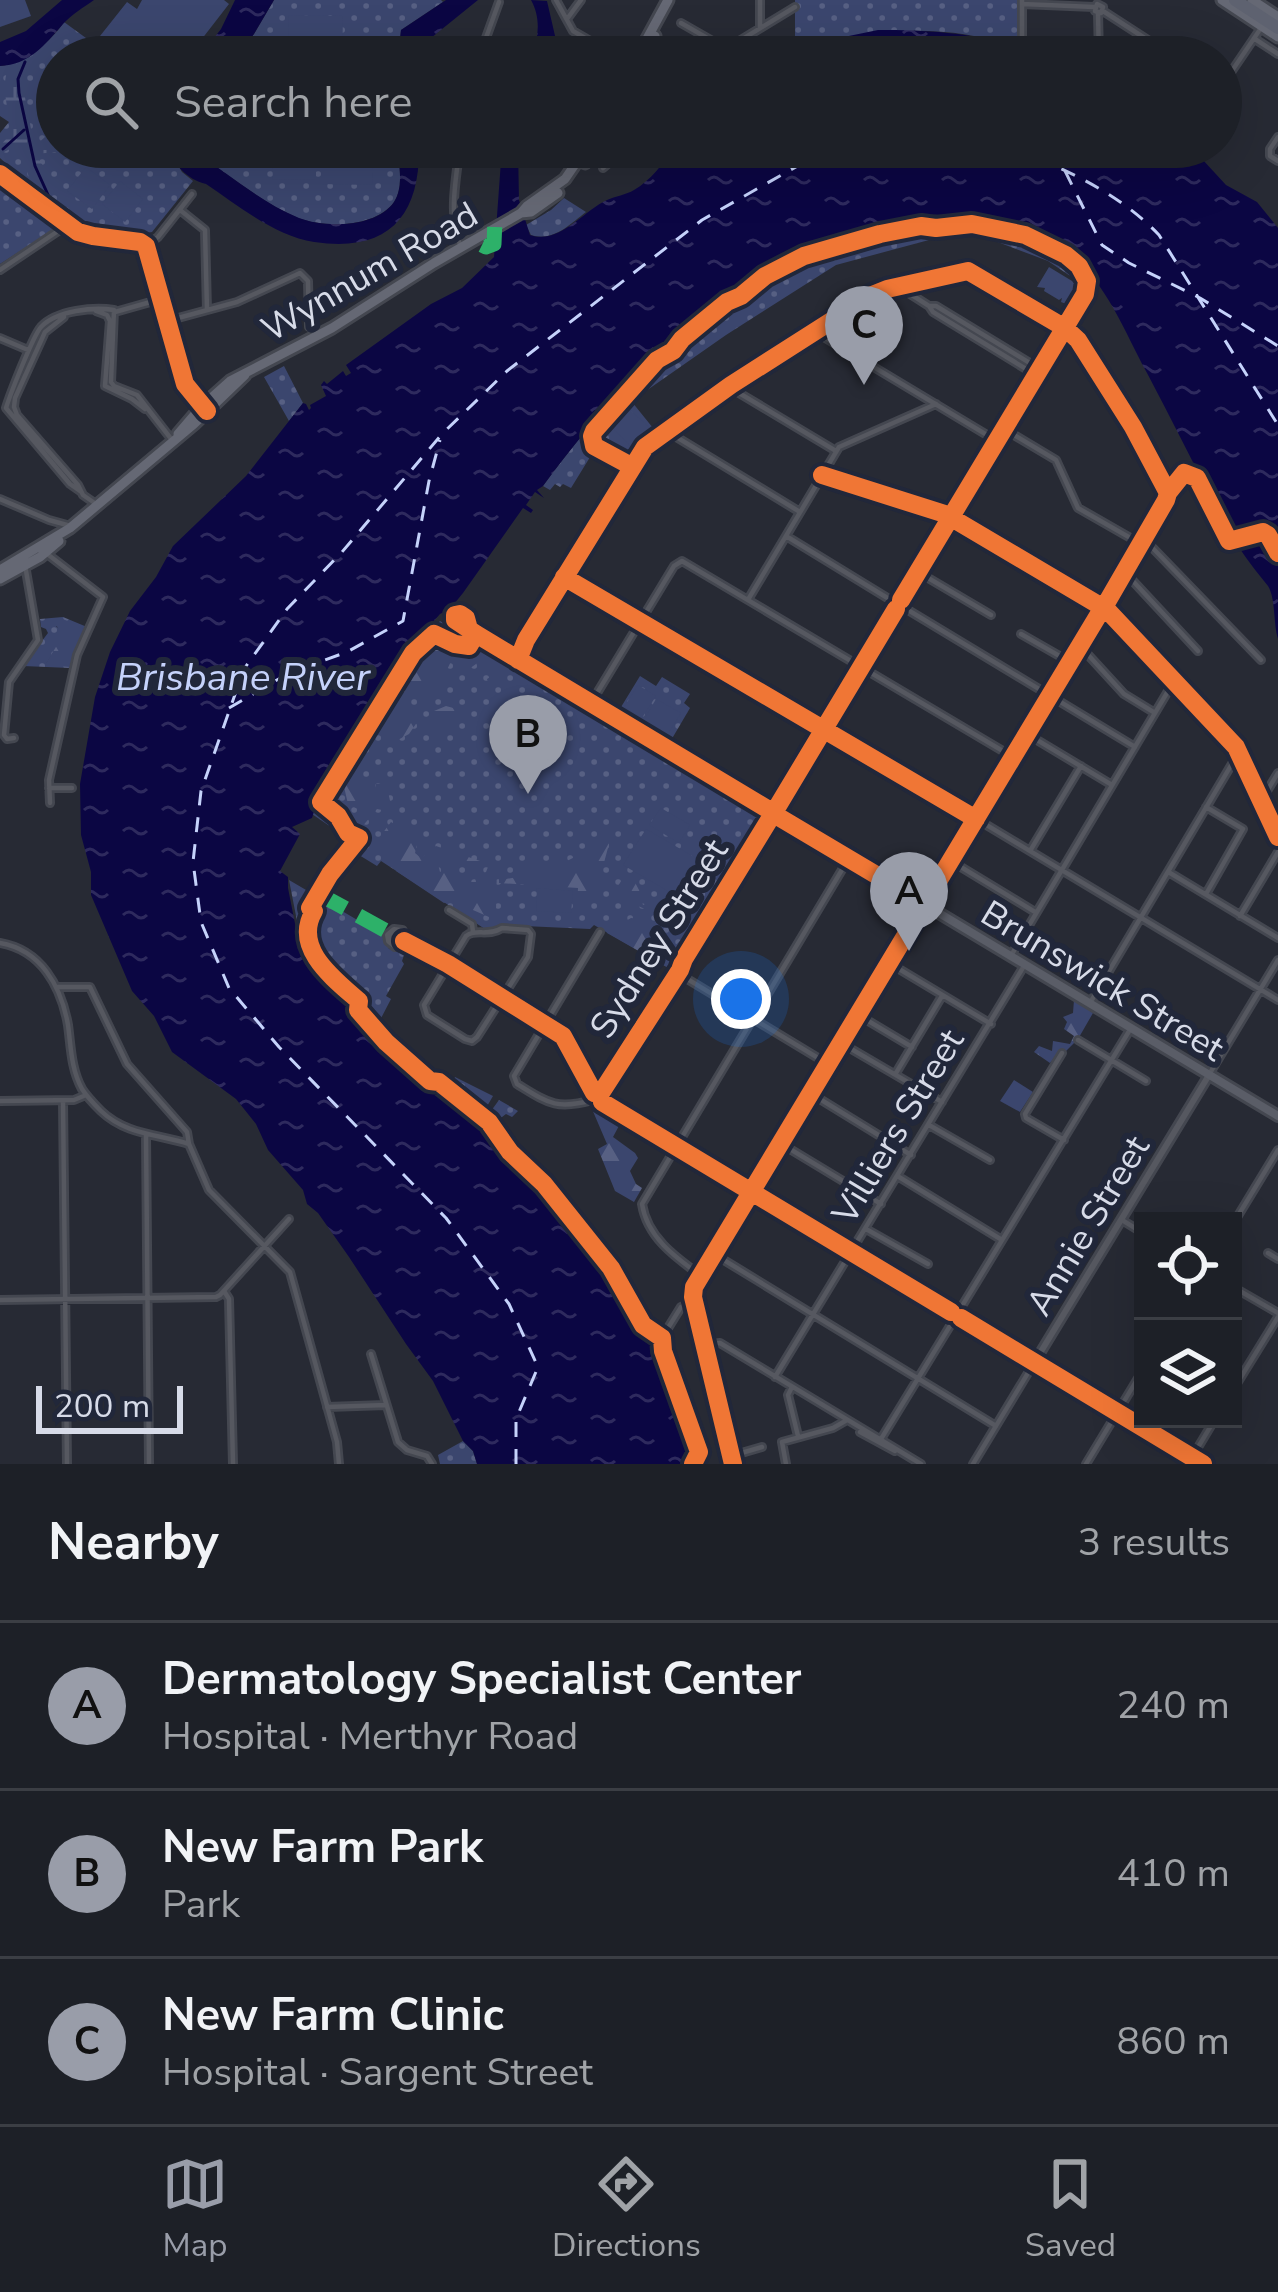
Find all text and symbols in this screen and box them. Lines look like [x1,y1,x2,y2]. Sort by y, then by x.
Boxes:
search box [36,36,1242,168]
icon: search [78,69,144,135]
text: Search here [174,72,413,133]
street label: Wynnum Road [253,191,487,354]
pin: C [825,286,903,385]
water label: Brisbane River [116,651,371,704]
pin: B [489,695,567,794]
street label: Sydney Street [578,829,740,1048]
pin: A [870,852,948,951]
street label: Brunswick Street [971,889,1233,1073]
your location [711,969,771,1029]
street label: Villiers Street [820,1020,976,1234]
street label: Annie Street [1015,1126,1162,1325]
map controls [1134,1212,1242,1428]
button: locate [1134,1212,1242,1320]
button: layers [1134,1320,1242,1428]
scale bar [36,1380,183,1433]
text: 200 m [54,1384,150,1429]
text: Nearby [48,1507,219,1577]
text: 3 results [1078,1516,1230,1569]
text: Dermatology Specialist Center [162,1649,801,1710]
text: A [72,1679,102,1732]
text: 240 m [1116,1679,1230,1732]
text: Hospital · Merthyr Road [162,1710,578,1763]
text: New Farm Park [162,1817,483,1878]
text: B [74,1847,100,1900]
text: 410 m [1116,1847,1230,1900]
text: Park [162,1878,240,1931]
text: New Farm Clinic [162,1985,504,2046]
text: C [74,2015,100,2068]
text: 860 m [1116,2015,1230,2068]
text: Hospital · Sargent Street [162,2046,593,2099]
tab: Map [162,2151,228,2268]
tab: Directions [552,2151,701,2268]
tab: Saved [1025,2151,1116,2268]

